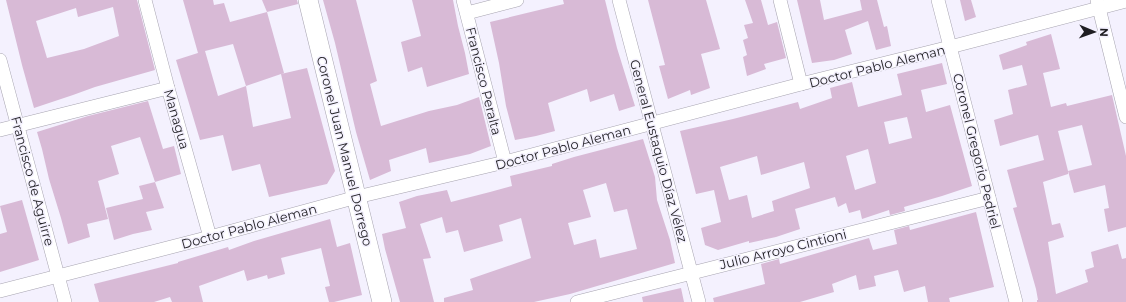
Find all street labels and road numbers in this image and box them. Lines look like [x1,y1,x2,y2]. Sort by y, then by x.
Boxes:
street label: Francisco Peralta [463,25,505,137]
street label: Doctor Pablo Aleman [807,41,947,91]
street label: Coronel Juan Manuel Dorrego [314,54,376,248]
street label: General Eustaquio Díaz Vélez [627,58,691,245]
street label: Coronel Gregorio Pedriel [950,72,1004,230]
street label: Managua [161,87,193,151]
street label: Francisco de Aguirre [8,114,58,248]
street label: Doctor Pablo Aleman [493,121,633,173]
street label: Doctor Pablo Aleman [179,200,319,252]
street label: Julio Arroyo Cintioni [717,225,848,273]

